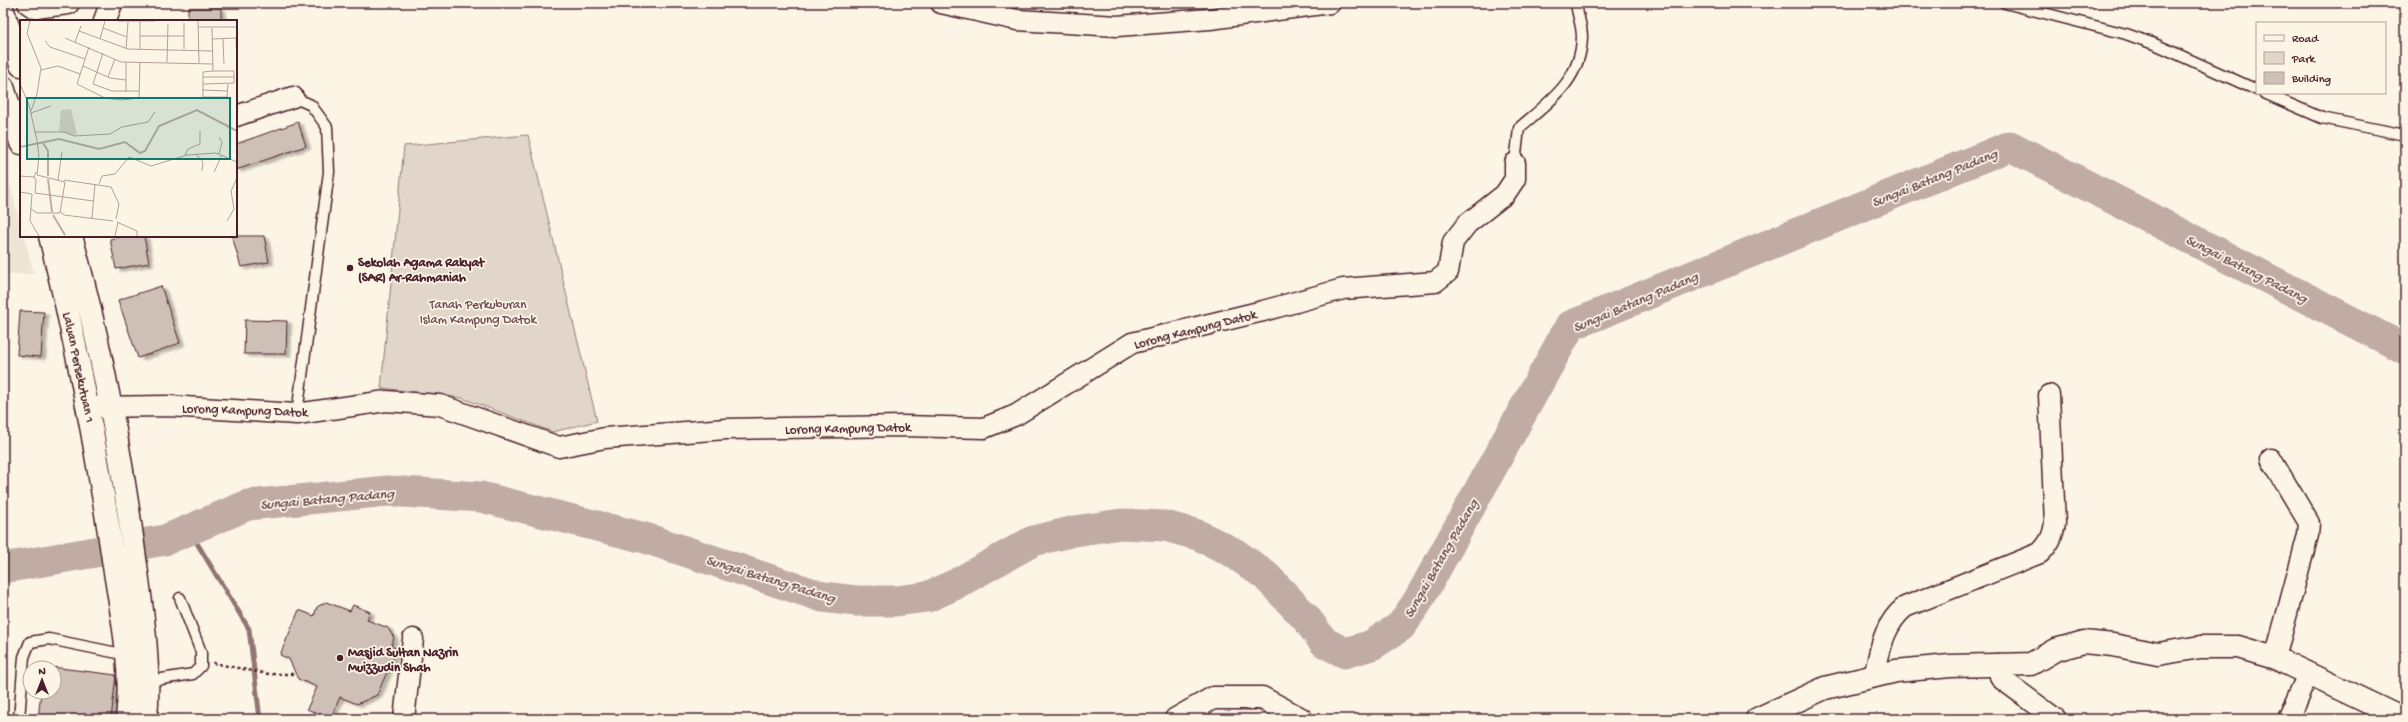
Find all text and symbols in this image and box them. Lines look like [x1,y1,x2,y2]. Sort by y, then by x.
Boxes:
inset map [20,20,237,237]
legend [2256,22,2386,94]
text: Road [2292,33,2319,47]
text: Park [2291,53,2317,67]
text: Building [2291,73,2331,87]
water label: Sungai Batang Padang [1870,146,2001,212]
water label: Sungai Batang Padang [2182,232,2310,309]
place label: Sekolah Agama Rakyat (SAR) Ar-Rahmaniah [358,256,486,286]
marker: Sekolah Agama Rakyat (SAR) Ar-Rahmaniah [345,263,355,273]
water label: Sungai Batang Padang [1571,269,1702,337]
park label: Tanah Perkuburan Islam Kampung Datok [420,298,538,328]
street label: Lorong Kampung Datok [1133,308,1260,353]
street label: Laluan Persekutuan 1 [59,311,97,424]
street label: Lorong Kampung Datok [182,402,309,421]
street label: Lorong Kampung Datok [785,421,912,438]
water label: Sungai Batang Padang [260,486,396,515]
water label: Sungai Batang Padang [1401,496,1484,622]
water label: Sungai Batang Padang [704,553,838,608]
place label: Masjid Sultan Nazrin Muizzudin Shah [348,646,459,676]
marker: Masjid Sultan Nazrin Muizzudin Shah [335,653,345,663]
north arrow [22,660,62,700]
text: N [38,666,46,678]

